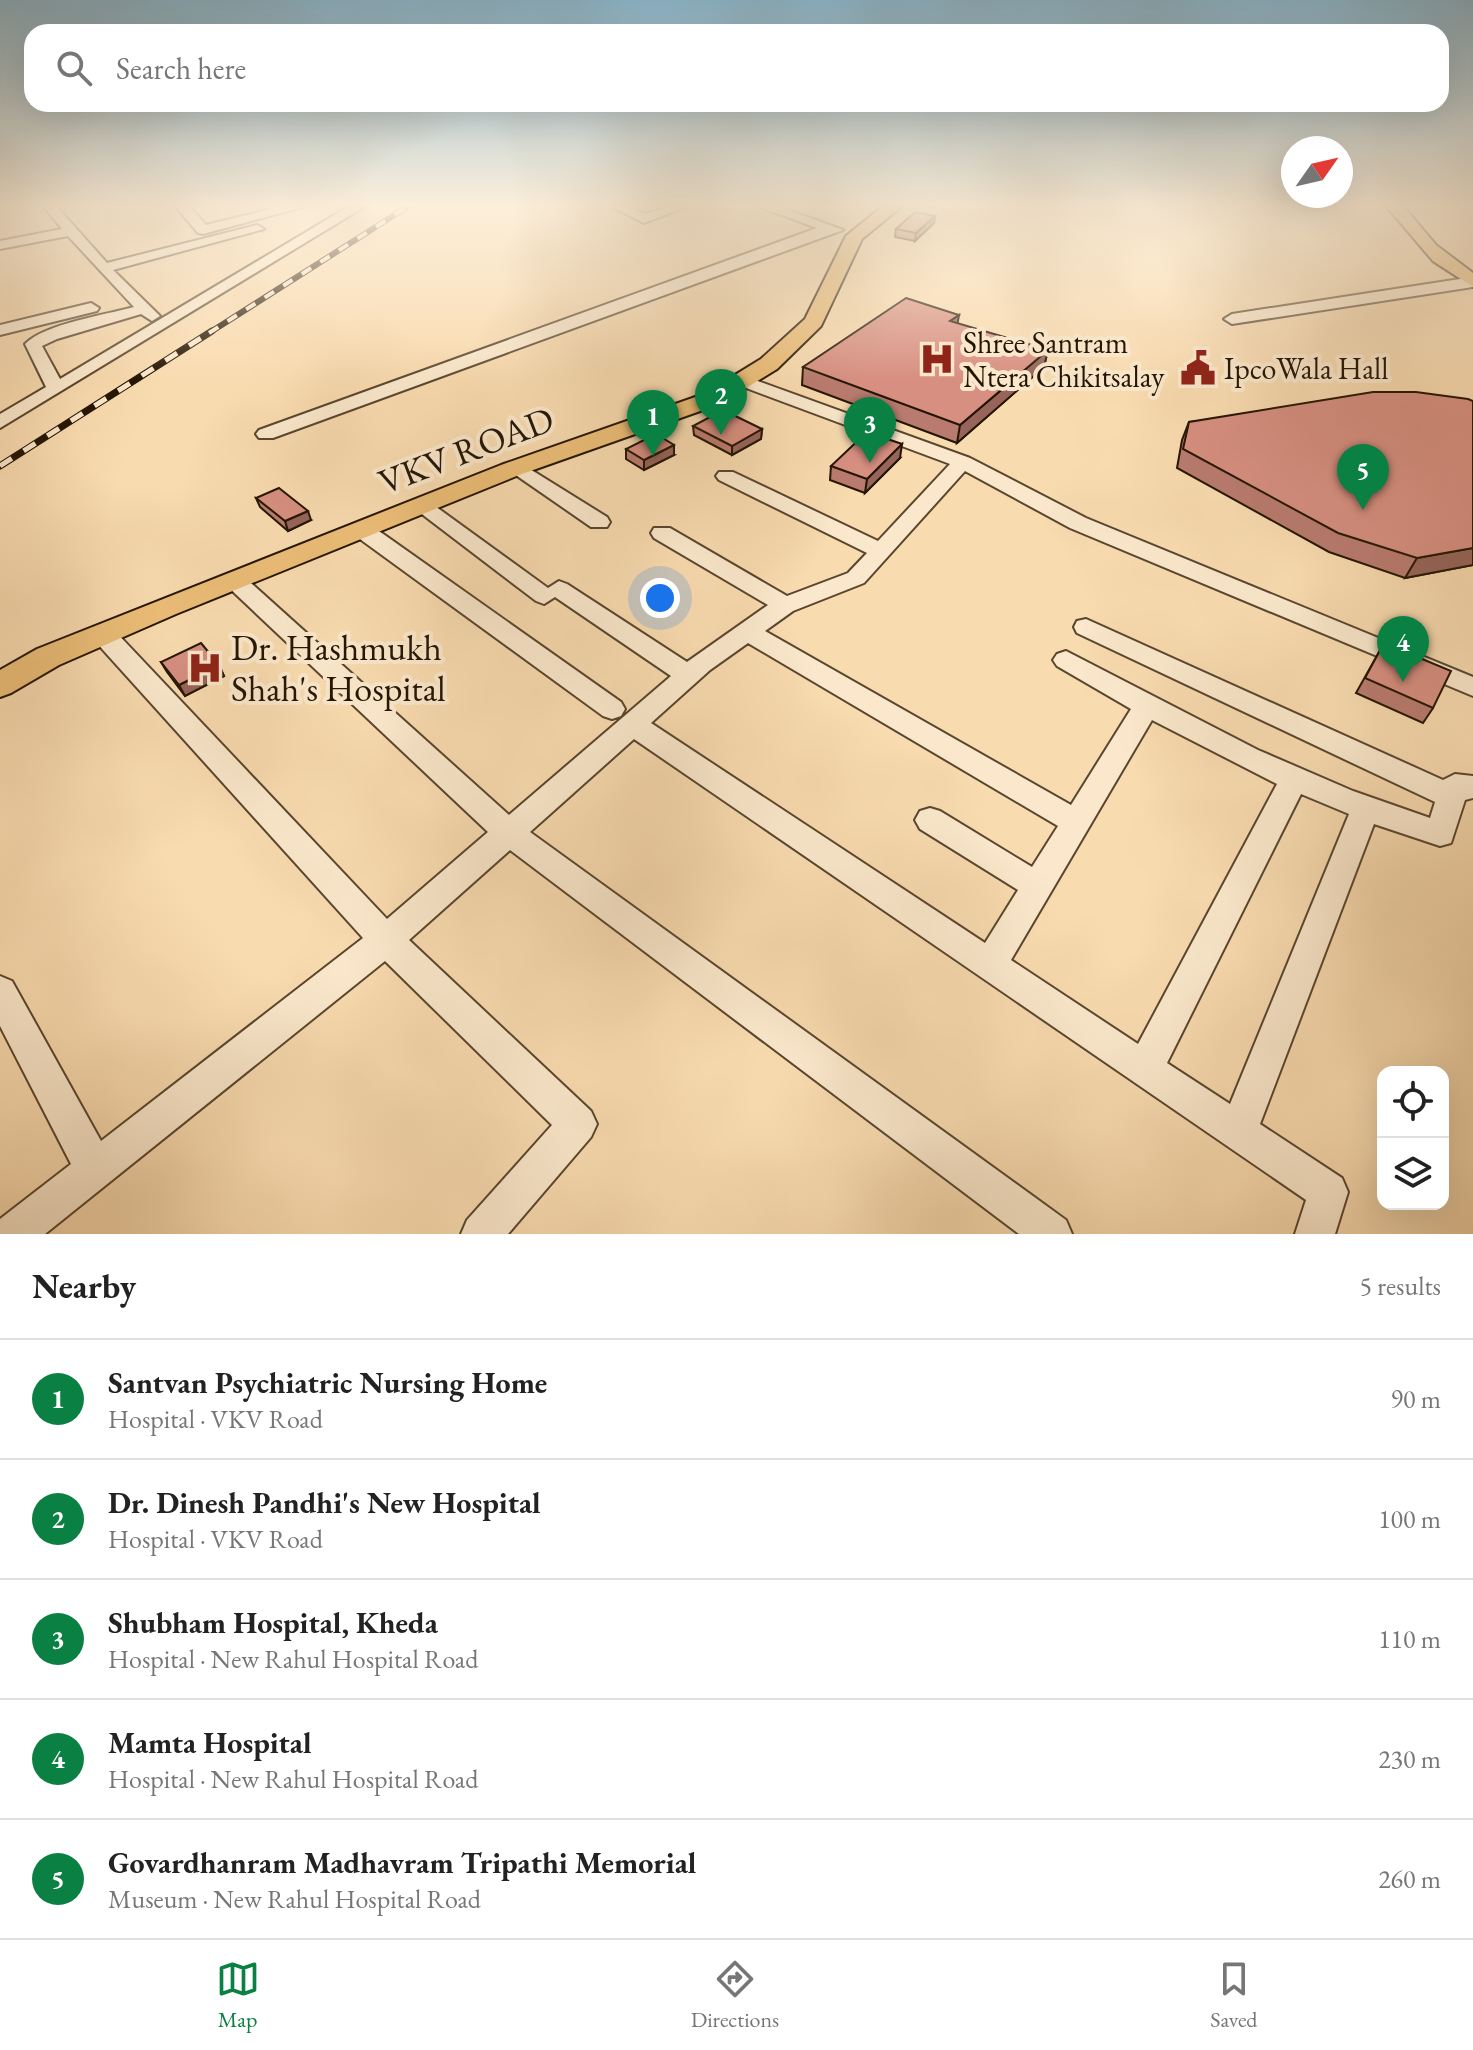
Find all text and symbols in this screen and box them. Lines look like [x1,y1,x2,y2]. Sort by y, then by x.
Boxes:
search box [24,24,1449,112]
icon: search [52,46,96,90]
text: Search here [116,49,246,88]
north arrow [1281,136,1353,208]
place label: Shree Santram Ntera Chikitsalay [963,323,1165,396]
hospital icon: Shree Santram Ntera Chikitsalay [918,340,956,378]
public building icon: IpcoWala Hall [1179,349,1217,387]
place label: IpcoWala Hall [1224,349,1389,388]
pin: 2 [695,369,747,435]
pin: 1 [627,390,679,456]
street label: VKV ROAD [372,395,560,505]
pin: 3 [844,397,896,463]
pin: 5 [1337,444,1389,510]
your location [640,578,680,618]
pin: 4 [1377,616,1429,682]
place label: Dr. Hashmukh Shah's Hospital [231,624,446,712]
hospital icon: Dr. Hashmukh Shah's Hospital [186,649,224,687]
map controls [1377,1066,1449,1210]
button: locate [1377,1066,1449,1138]
button: layers [1377,1138,1449,1210]
text: Nearby [32,1264,136,1308]
text: 5 results [1360,1269,1441,1303]
text: Santvan Psychiatric Nursing Home [108,1363,547,1402]
text: 1 [51,1382,65,1416]
text: 90 m [1391,1382,1441,1416]
text: Hospital · VKV Road [108,1402,323,1436]
text: Dr. Dinesh Pandhi's New Hospital [108,1483,541,1522]
text: 2 [51,1502,65,1536]
text: 100 m [1378,1502,1441,1536]
text: Hospital · VKV Road [108,1522,323,1556]
text: Shubham Hospital, Kheda [108,1603,438,1642]
text: 3 [51,1622,65,1656]
text: 110 m [1378,1622,1441,1656]
text: Hospital · New Rahul Hospital Road [108,1642,478,1676]
text: Mamta Hospital [108,1723,312,1762]
text: 4 [51,1742,65,1776]
text: 230 m [1378,1742,1441,1776]
text: Hospital · New Rahul Hospital Road [108,1762,478,1796]
text: Govardhanram Madhavram Tripathi Memorial [108,1843,696,1882]
text: 5 [51,1862,65,1896]
text: 260 m [1378,1862,1441,1896]
text: Museum · New Rahul Hospital Road [108,1882,481,1916]
tab: Map [216,1957,260,2034]
tab: Directions [691,1957,779,2034]
tab: Saved [1210,1957,1257,2034]

